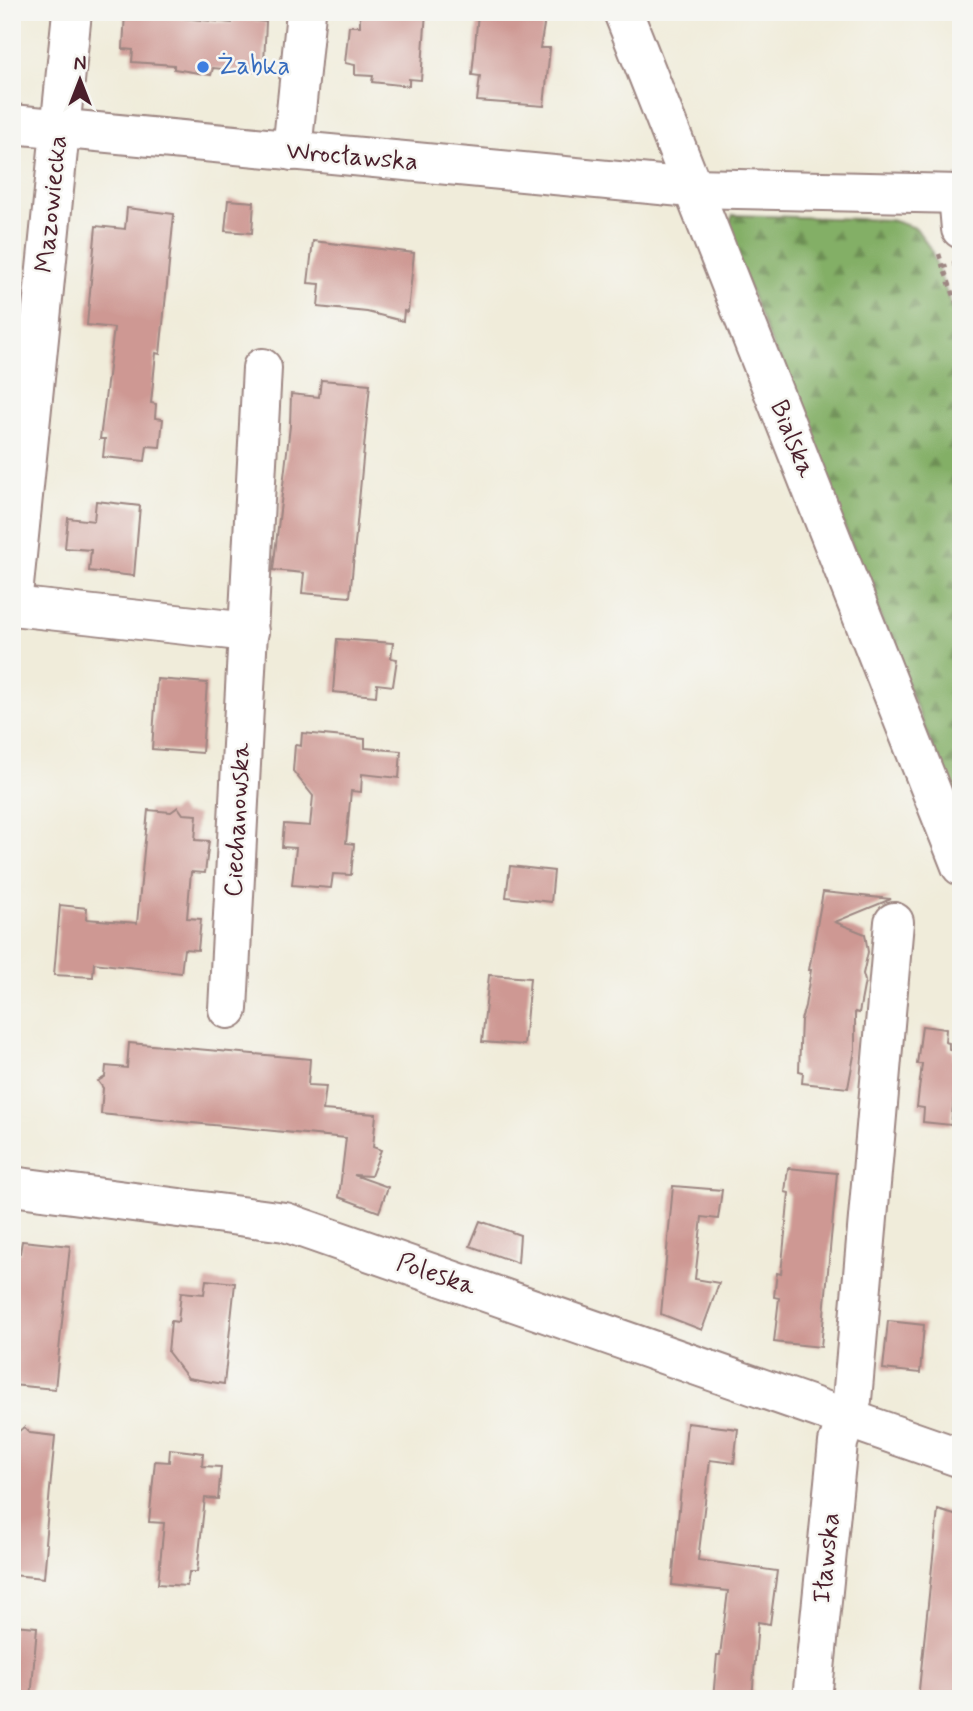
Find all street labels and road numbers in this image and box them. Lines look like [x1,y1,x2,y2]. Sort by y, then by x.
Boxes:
street label: Mazowiecka [28,134,76,274]
street label: Wrocławska [285,134,419,180]
street label: Bialska [761,395,823,483]
street label: Ciechanowska [217,742,259,898]
street label: Poleska [392,1246,480,1304]
street label: Iławska [805,1511,849,1605]

